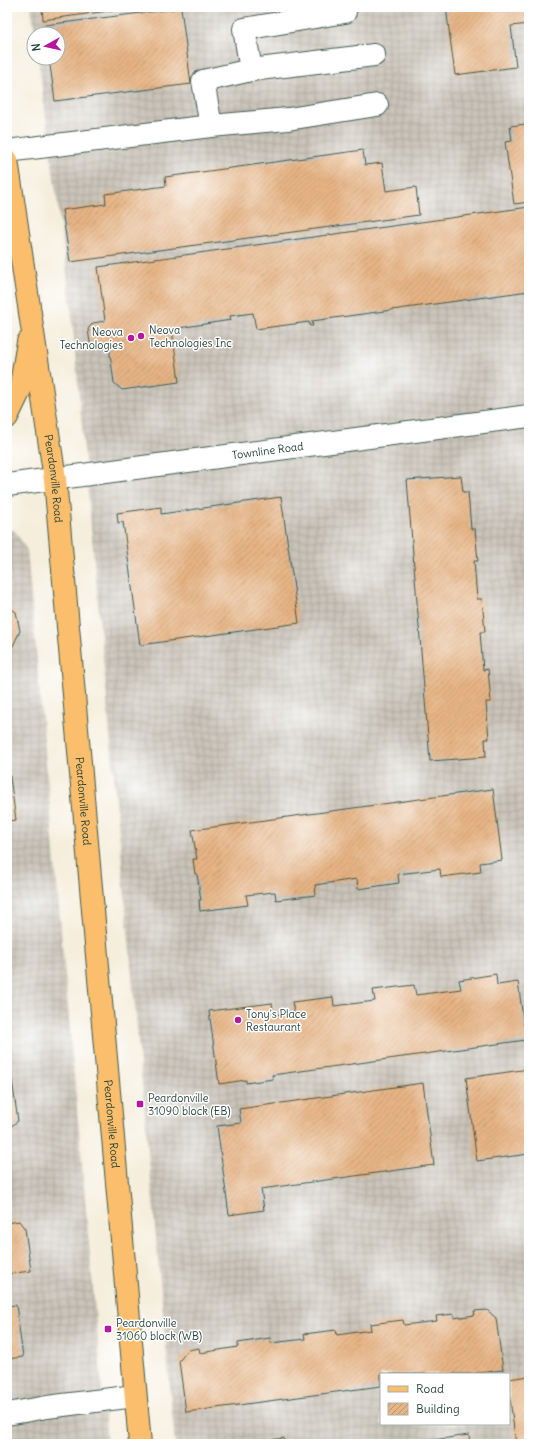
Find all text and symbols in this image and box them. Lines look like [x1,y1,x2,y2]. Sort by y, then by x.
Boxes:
north arrow [26,26,66,66]
text: N [29,43,44,52]
place label: Neova Technologies Inc [149,323,232,350]
place label: Neova Technologies [59,325,123,352]
marker: Neova Technologies Inc [136,331,146,341]
marker: Neova Technologies [126,333,136,343]
street label: Peardonville Road [41,433,66,524]
street label: Townline Road [231,439,305,462]
street label: Peardonville Road [73,756,94,847]
place label: Tony's Place Restaurant [246,1007,306,1034]
marker: Tony's Place Restaurant [233,1015,243,1025]
street label: Peardonville Road [101,1079,123,1169]
place label: Peardonville 31090 block (EB) [148,1091,231,1118]
marker: Peardonville 31090 block (EB) [135,1099,145,1109]
place label: Peardonville 31060 block (WB) [116,1316,202,1343]
marker: Peardonville 31060 block (WB) [103,1324,113,1334]
legend [380,1373,510,1425]
text: Road [416,1381,444,1396]
text: Building [416,1401,460,1416]

